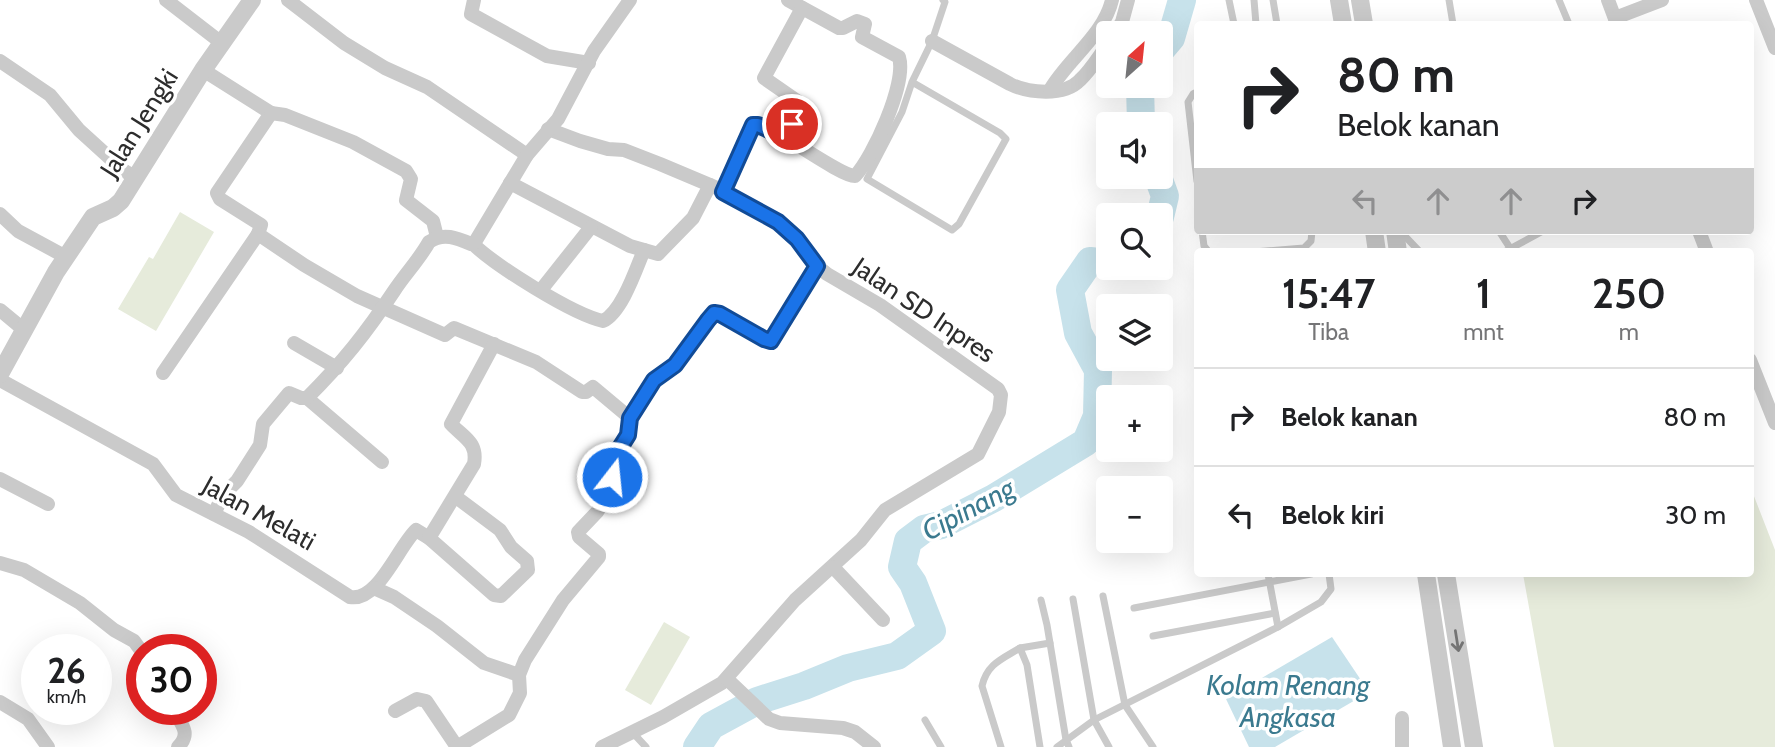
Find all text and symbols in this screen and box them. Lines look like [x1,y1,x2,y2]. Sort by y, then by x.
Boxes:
north arrow [1096,21,1172,98]
map controls [1096,21,1173,553]
text: 80 m [1337,45,1455,104]
icon: right [1222,49,1313,140]
street label: Jalan Jengki [93,63,185,184]
pin [762,94,822,154]
icon: arrive [773,105,811,143]
text: Belok kanan [1337,105,1500,144]
button: sound [1096,112,1173,189]
icon: left [1346,182,1384,220]
icon: ahead [1419,182,1457,220]
icon: ahead [1492,182,1530,220]
icon: right [1565,182,1603,220]
button: search [1096,203,1173,280]
street label: Jalan SD Inpres [846,250,1002,370]
text: 15:47 [1282,267,1375,319]
text: 1 [1476,267,1491,319]
text: 250 [1592,267,1666,319]
button: layers [1096,294,1173,371]
text: Tiba [1308,318,1349,346]
text: mnt [1463,318,1504,346]
text: m [1619,318,1639,346]
button: + [1096,385,1173,462]
icon: right [1222,398,1260,436]
text: Belok kanan [1281,401,1418,433]
text: 80 m [1663,401,1726,433]
position arrow [575,440,649,514]
street label: Jalan Melati [196,468,321,557]
water label: Cipinang [916,470,1021,547]
button: − [1096,476,1173,553]
icon: left [1222,496,1260,534]
text: Belok kiri [1281,499,1384,531]
text: 30 m [1665,499,1726,531]
one-way arrow [1451,629,1464,652]
speed limit sign: 30 [126,634,217,725]
text: 26 [47,649,86,692]
water label: Kolam Renang Angkasa [1206,668,1371,734]
text: km/h [47,686,86,708]

